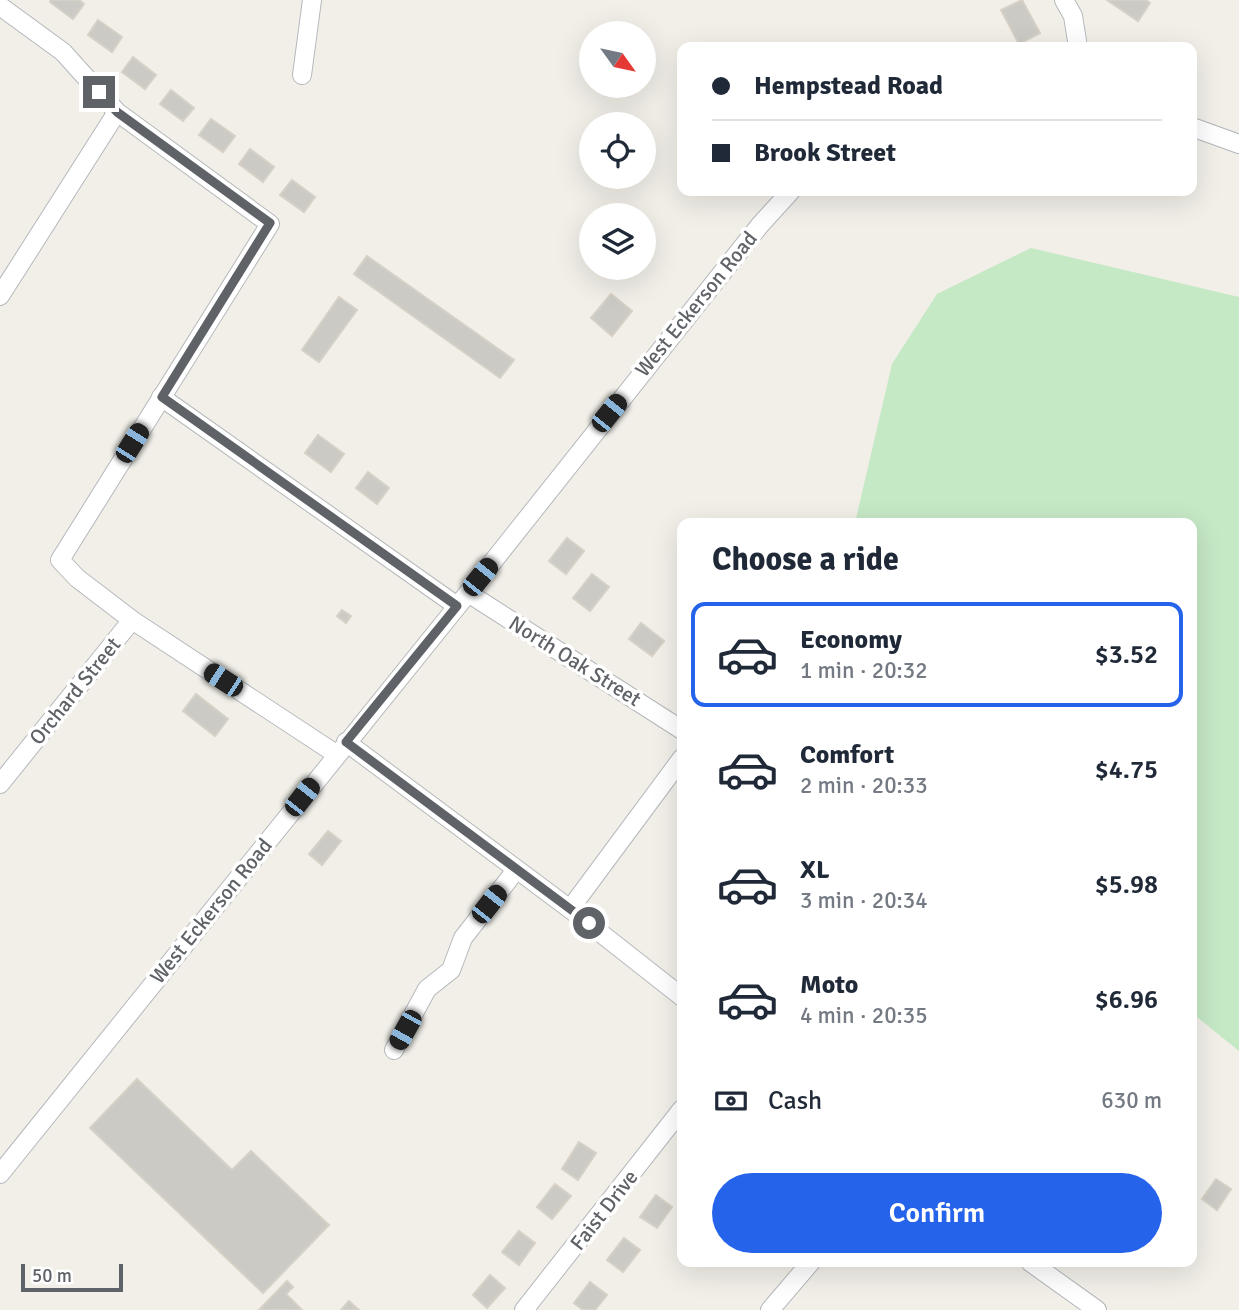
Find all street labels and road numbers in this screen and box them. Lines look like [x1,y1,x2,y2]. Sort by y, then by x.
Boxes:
street label: West Eckerson Road [629,226,763,382]
street label: North Oak Street [504,610,646,712]
street label: Orchard Street [24,632,126,750]
street label: West Eckerson Road [144,833,278,989]
street label: Faist Drive [565,1165,643,1255]

